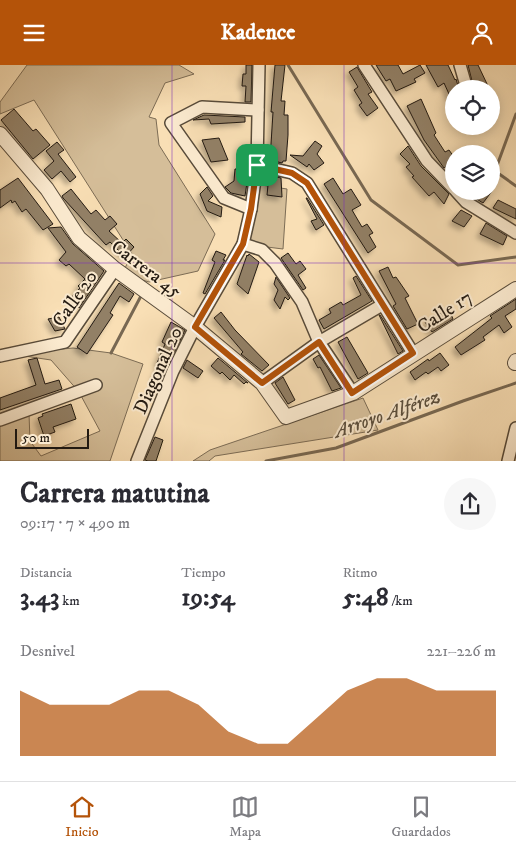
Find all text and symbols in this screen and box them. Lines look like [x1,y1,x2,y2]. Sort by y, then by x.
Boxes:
icon: menu [20,19,48,47]
text: Kadence [221,19,295,46]
icon: person [468,19,496,47]
map controls [445,80,500,200]
button: locate [445,80,500,135]
pin [236,144,278,186]
button: layers [445,145,500,200]
icon: arrive [243,151,271,179]
street label: Carrera 45 [106,235,186,303]
street label: Calle 20 [48,266,103,331]
street label: Calle 17 [413,286,477,339]
street label: Diagonal 20 [129,323,188,418]
water label: Arroyo Alférez [329,385,444,445]
scale bar [15,426,89,449]
text: 50 m [22,429,50,447]
text: Carrera matutina [20,476,209,511]
button: share [444,478,496,530]
text: 09:17 · 7 × 490 m [20,513,130,533]
text: Distancia [20,564,72,582]
text: Tiempo [181,564,226,582]
text: Ritmo [343,564,377,582]
text: 3.43 [20,582,59,613]
text: 19:54 [181,582,235,613]
text: 5:48 [343,582,389,613]
text: km [59,592,80,610]
text: /km [389,592,413,610]
text: Desnivel [20,641,75,661]
text: 221–226 m [426,641,496,661]
tab: Inicio [65,793,98,841]
tab: Mapa [229,793,261,841]
tab: Guardados [392,793,451,841]

